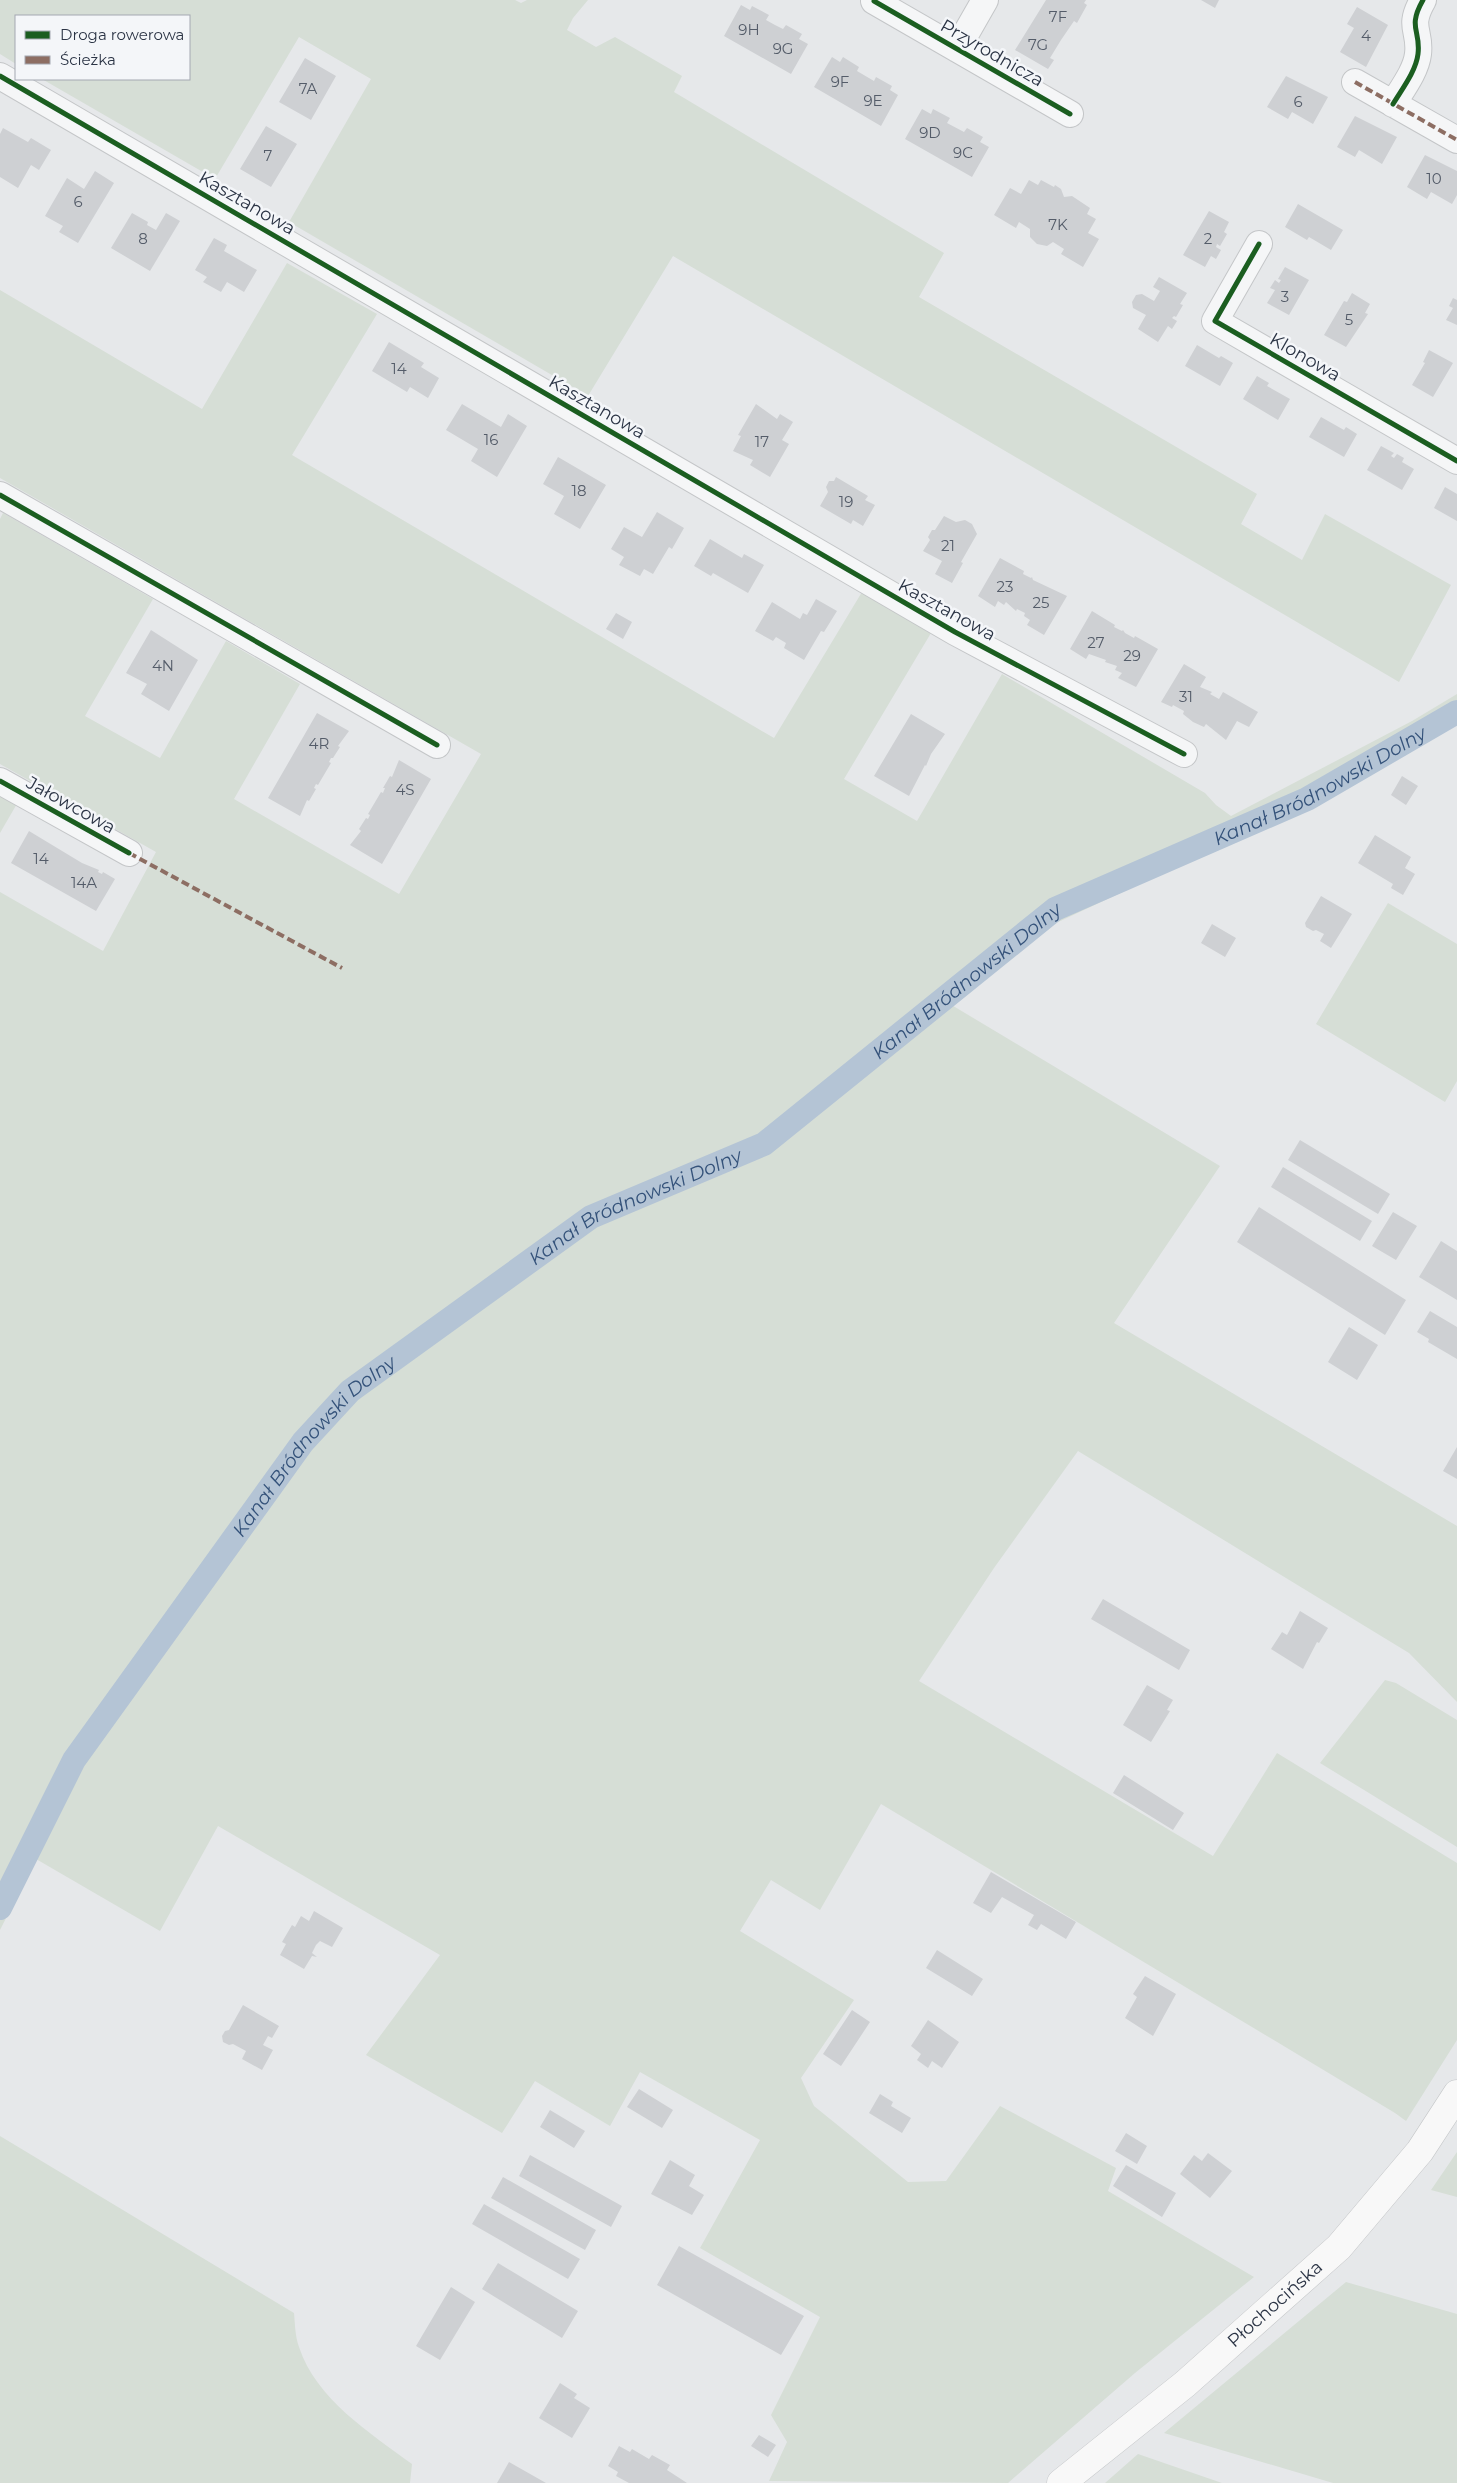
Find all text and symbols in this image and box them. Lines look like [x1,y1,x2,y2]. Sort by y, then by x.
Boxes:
house number: 7F [1049,7,1067,26]
legend [15,15,190,80]
street label: Przyrodnicza [936,15,1048,91]
house number: 9H [738,20,760,39]
text: Droga rowerowa [60,25,184,44]
house number: 4 [1361,26,1371,45]
house number: 7G [1028,35,1048,54]
house number: 9G [773,39,793,58]
text: Ścieżka [60,50,116,69]
house number: 9F [831,72,849,91]
house number: 7A [299,79,318,98]
house number: 9E [863,91,883,110]
house number: 6 [1293,92,1303,111]
house number: 9D [919,123,941,142]
house number: 9C [953,143,973,162]
house number: 7 [264,146,273,165]
street label: Kasztanowa [195,166,299,240]
house number: 10 [1426,169,1442,188]
house number: 6 [73,192,83,211]
house number: 7K [1048,215,1068,234]
house number: 8 [138,229,148,248]
house number: 2 [1204,229,1212,248]
house number: 3 [1281,287,1289,306]
house number: 5 [1345,310,1353,329]
street label: Klonowa [1266,328,1344,386]
house number: 14 [391,359,407,378]
street label: Kasztanowa [545,370,649,444]
house number: 16 [484,430,498,449]
house number: 17 [755,432,769,451]
house number: 18 [572,481,587,500]
house number: 19 [839,492,853,511]
house number: 21 [941,536,955,555]
street label: Kasztanowa [894,574,1000,646]
house number: 23 [997,577,1013,596]
house number: 25 [1032,593,1050,612]
house number: 27 [1087,633,1105,652]
house number: 29 [1123,646,1141,665]
house number: 4N [152,656,174,675]
house number: 31 [1179,687,1193,706]
water label: Kanał Bródnowski Dolny [1210,721,1432,850]
house number: 4R [309,734,330,753]
street label: Jałowcowa [22,771,119,838]
house number: 4S [395,780,415,799]
house number: 14 [33,849,49,868]
house number: 14A [71,873,97,892]
water label: Kanał Bródnowski Dolny [868,897,1067,1064]
water label: Kanał Bródnowski Dolny [524,1143,747,1270]
water label: Kanał Bródnowski Dolny [228,1350,402,1541]
street label: Płochocińska [1223,2256,1327,2352]

